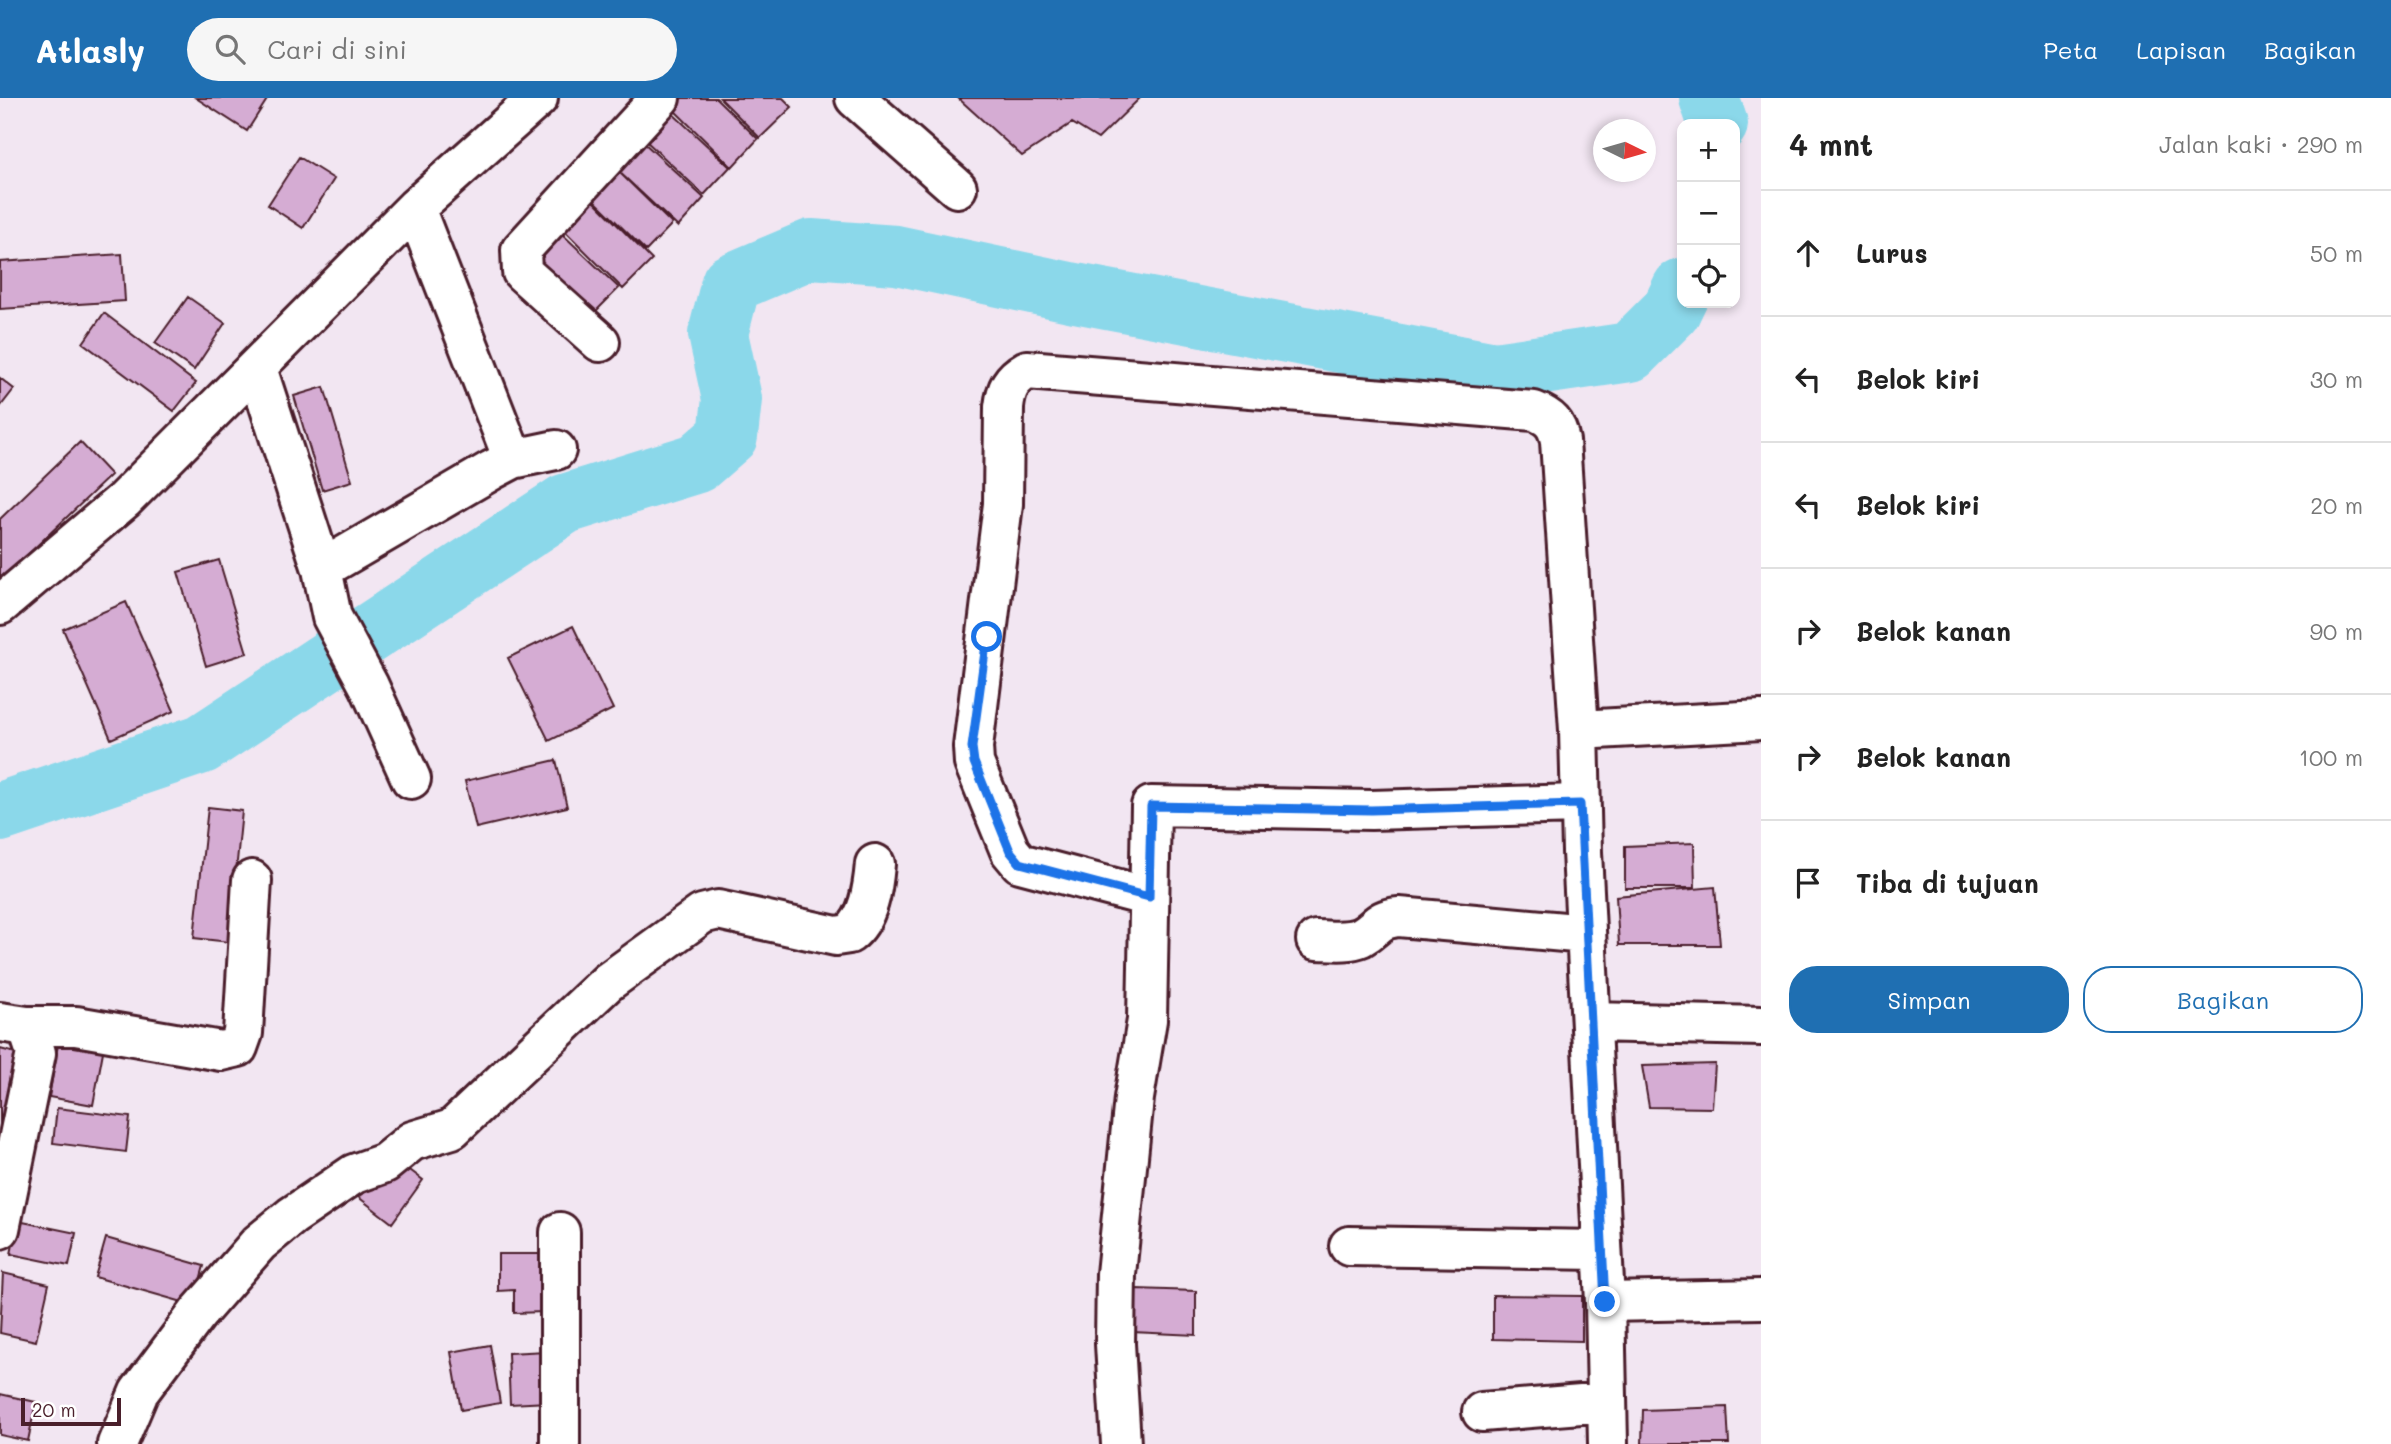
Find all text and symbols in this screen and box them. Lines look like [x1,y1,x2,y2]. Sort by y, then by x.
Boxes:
search box [187,18,677,81]
text: Atlasly [35,28,145,71]
icon: search [211,30,249,68]
text: Cari di sini [267,32,407,66]
text: Peta [2043,34,2098,65]
text: Lapisan [2136,34,2226,65]
text: Bagikan [2264,34,2356,65]
north arrow [1593,119,1656,182]
map controls [1677,119,1740,308]
button: + [1677,119,1740,182]
text: 4 mnt [1789,124,1873,164]
text: Jalan kaki · 290 m [2159,129,2363,159]
button: − [1677,182,1740,245]
icon: ahead [1789,234,1827,272]
text: Lurus [1856,236,1928,270]
text: 50 m [2310,238,2363,268]
button: locate [1677,245,1740,308]
icon: left [1789,360,1827,398]
text: Belok kiri [1856,362,1980,396]
text: 30 m [2310,364,2363,394]
icon: left [1789,486,1827,524]
text: Belok kiri [1856,488,1980,522]
text: 20 m [2310,490,2363,520]
icon: right [1789,612,1827,650]
text: Belok kanan [1856,614,2011,648]
text: 90 m [2310,616,2363,646]
route start [971,621,1002,652]
icon: right [1789,738,1827,776]
text: Belok kanan [1856,740,2011,774]
text: 100 m [2299,742,2363,772]
icon: arrive [1789,864,1827,902]
text: Tiba di tujuan [1856,866,2039,900]
button: Simpan [1789,966,2069,1033]
button: Bagikan [2083,966,2363,1033]
route end [1589,1286,1620,1317]
scale bar [21,1395,121,1427]
text: 20 m [32,1397,76,1422]

